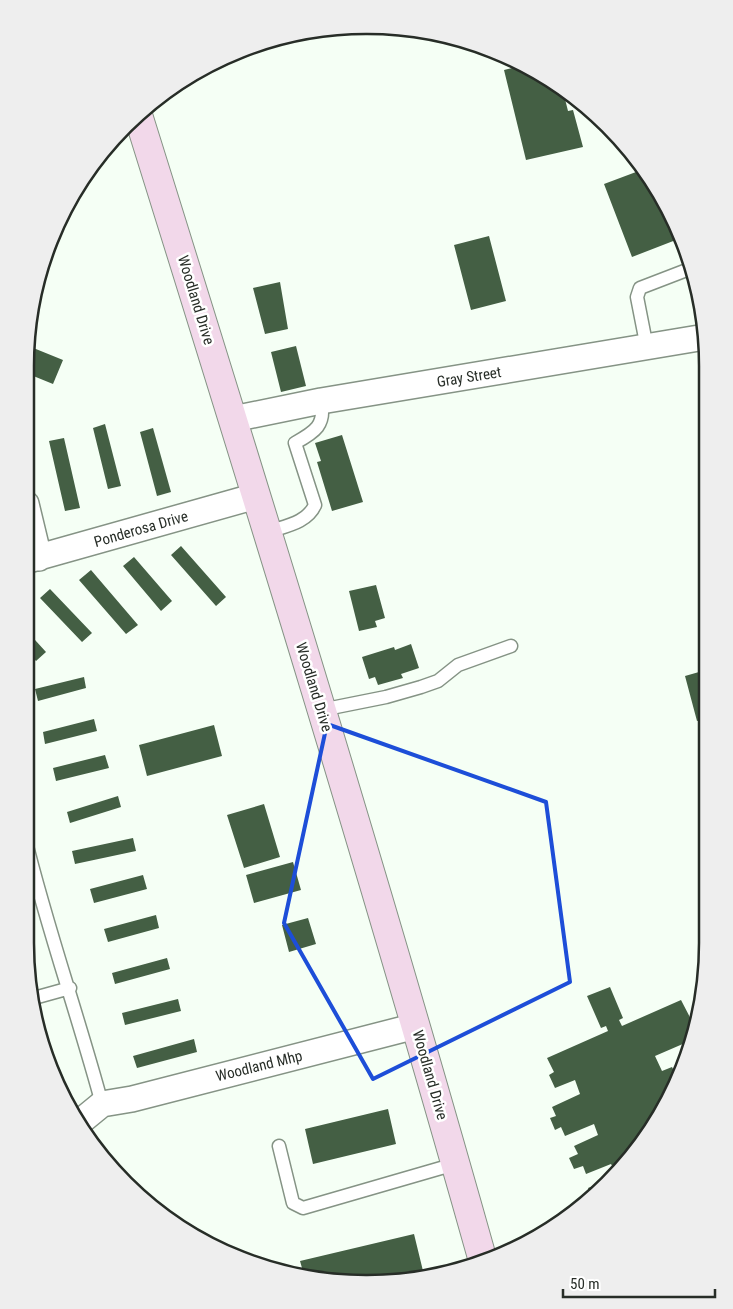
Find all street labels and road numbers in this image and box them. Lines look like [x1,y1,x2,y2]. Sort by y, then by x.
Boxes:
street label: Woodland Drive [174,253,218,347]
street label: Gray Street [435,363,503,391]
street label: Ponderosa Drive [92,507,190,551]
street label: Woodland Drive [292,640,336,734]
street label: Woodland Drive [409,1028,451,1122]
street label: Woodland Mhp [214,1047,304,1085]

